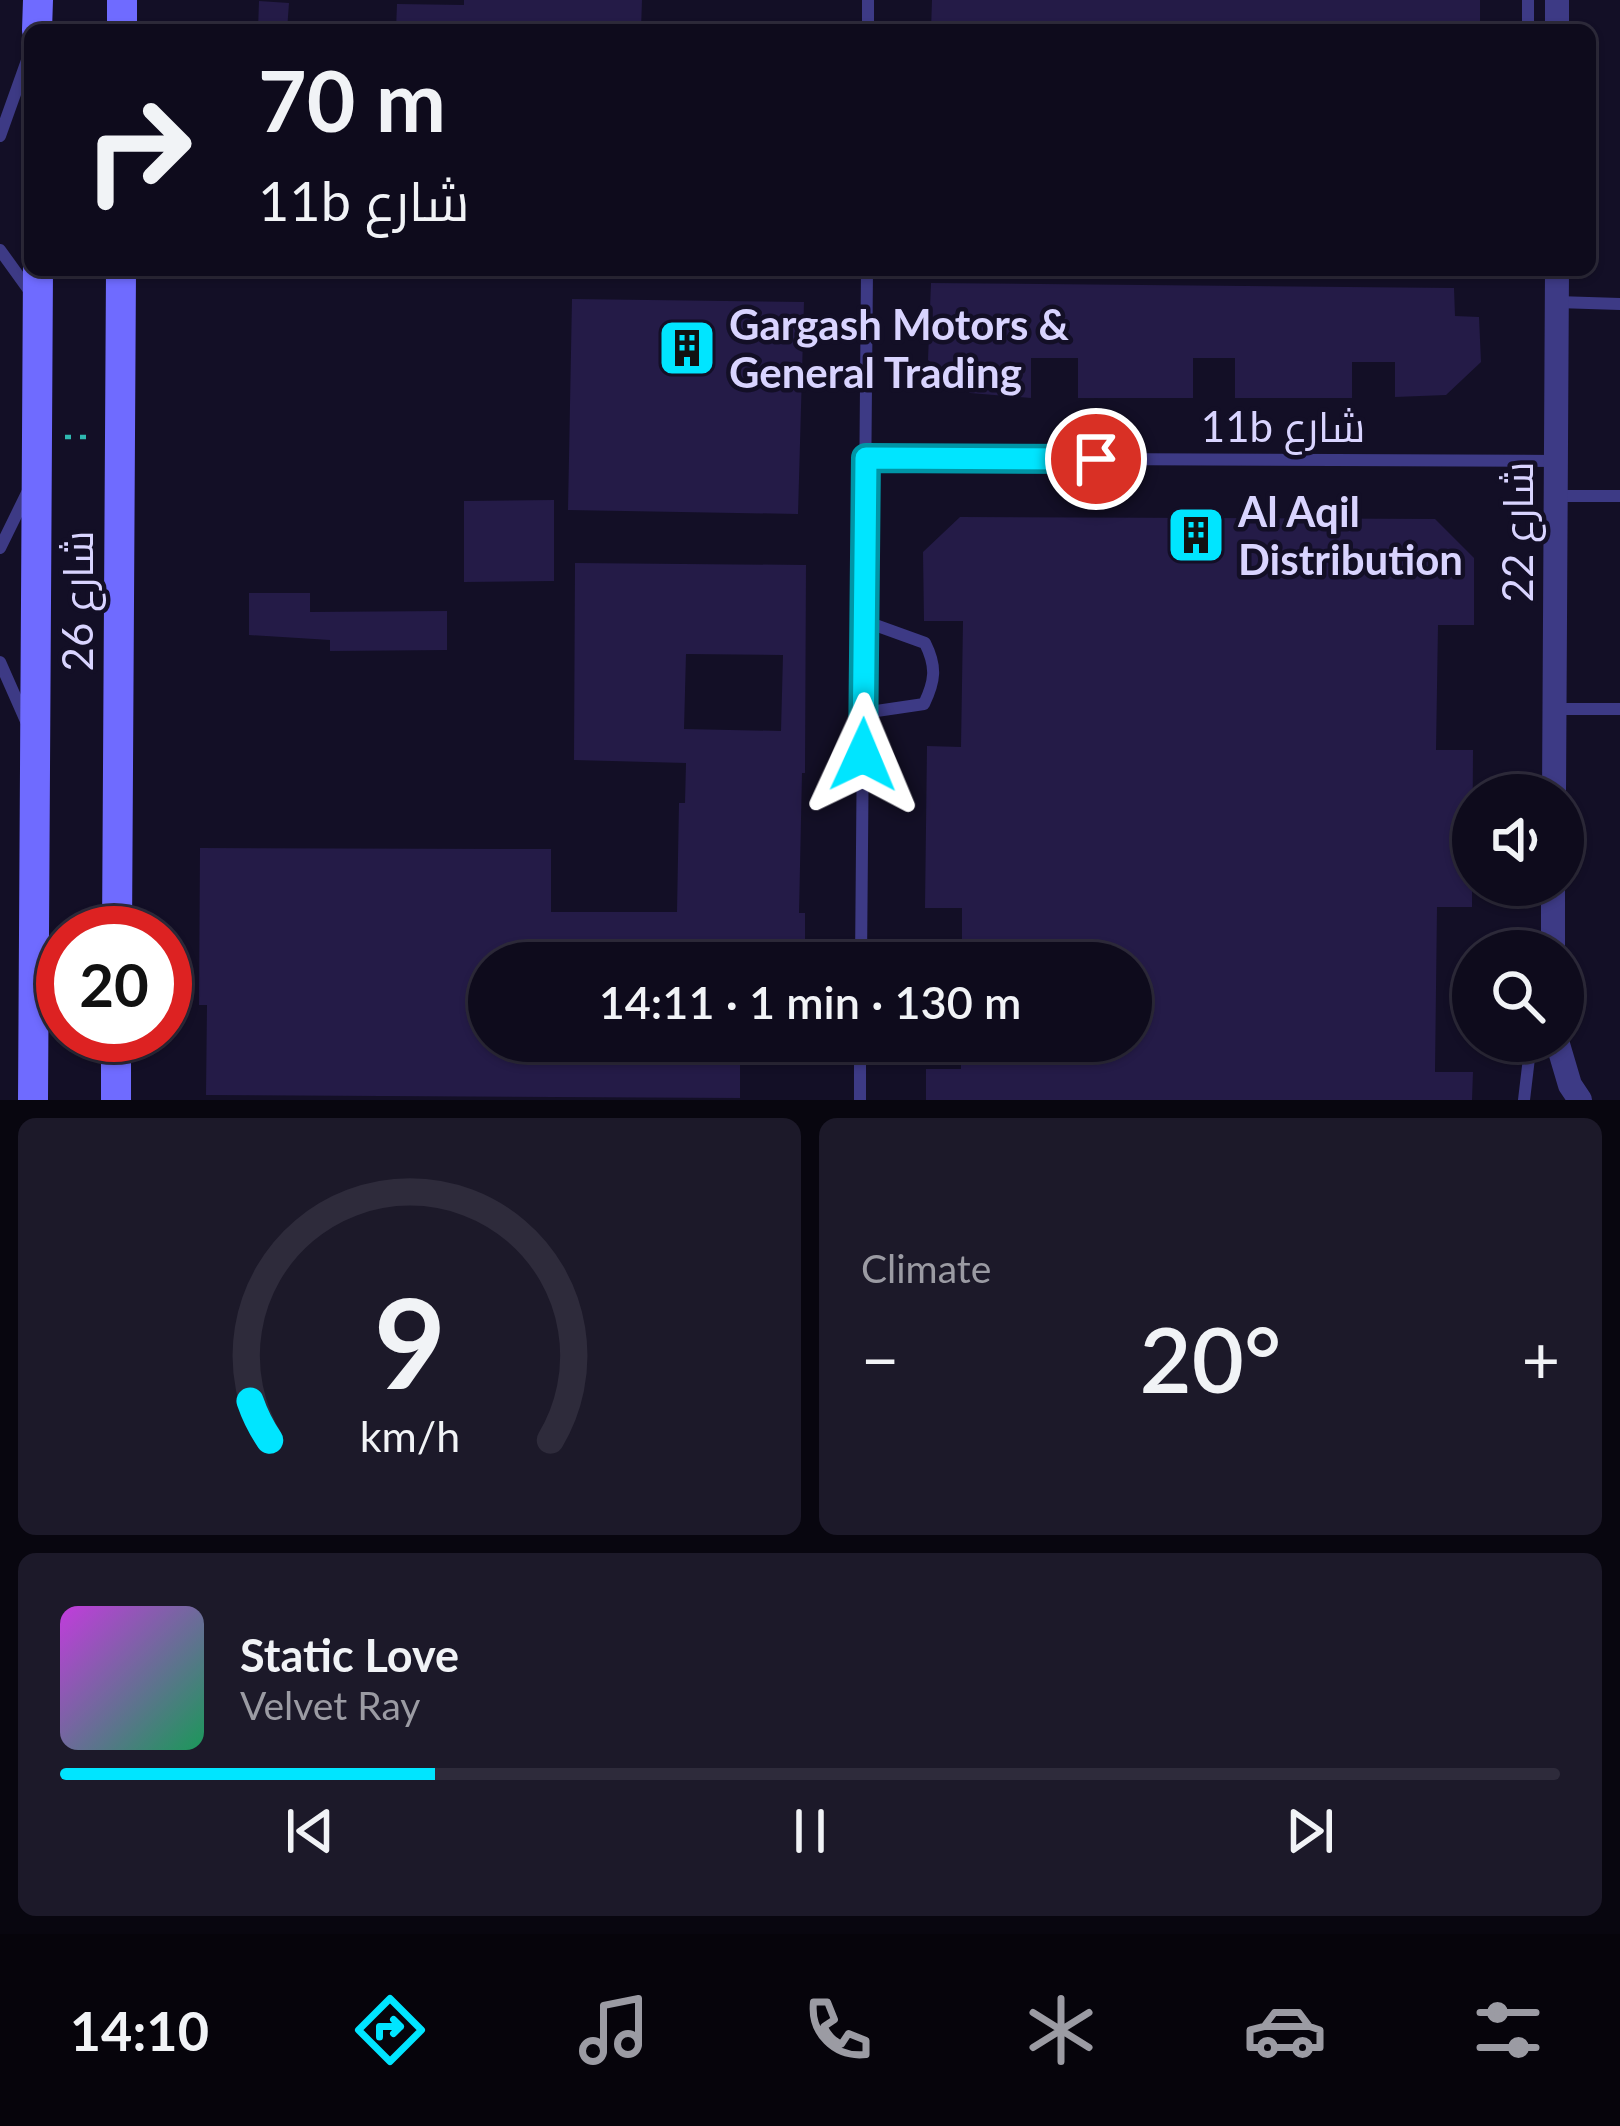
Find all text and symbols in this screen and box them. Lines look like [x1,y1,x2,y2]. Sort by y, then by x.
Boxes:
text: 70 m [258,49,446,150]
icon: right [60,72,216,228]
text: 11b شارع [258,168,469,233]
place label: Gargash Motors & General Trading [729,299,1070,397]
building icon: Gargash Motors & General Trading [656,317,718,379]
street label: 11b شارع [1201,401,1365,455]
pin [1045,408,1147,510]
icon: arrive [1063,426,1129,492]
street label: شارع 22 [1492,462,1546,602]
place label: Al Aqil Distribution [1237,486,1463,584]
building icon: Al Aqil Distribution [1165,504,1227,566]
street label: شارع 26 [52,531,106,671]
position arrow [800,692,926,818]
map controls [1452,774,1584,1062]
button: sound [1452,774,1584,906]
speed limit sign: 20 [36,906,192,1062]
button: search [1452,930,1584,1062]
text: 14:11 · 1 min · 130 m [599,975,1021,1029]
text: Climate [861,1245,991,1291]
text: 9 [373,1266,446,1416]
text: 20° [1140,1304,1281,1412]
text: − [861,1319,899,1398]
text: + [1522,1319,1560,1398]
text: km/h [359,1409,460,1460]
text: Static Love [240,1628,459,1682]
text: Velvet Ray [240,1682,420,1728]
icon: previous [277,1798,343,1864]
icon: pause [777,1798,843,1864]
icon: next [1277,1798,1343,1864]
icon: directions [348,1988,432,2072]
icon: music [572,1988,656,2072]
icon: phone [796,1988,880,2072]
icon: climate [1019,1988,1103,2072]
icon: car [1243,1988,1327,2072]
icon: filters [1466,1988,1550,2072]
text: 14:10 [70,1998,209,2063]

